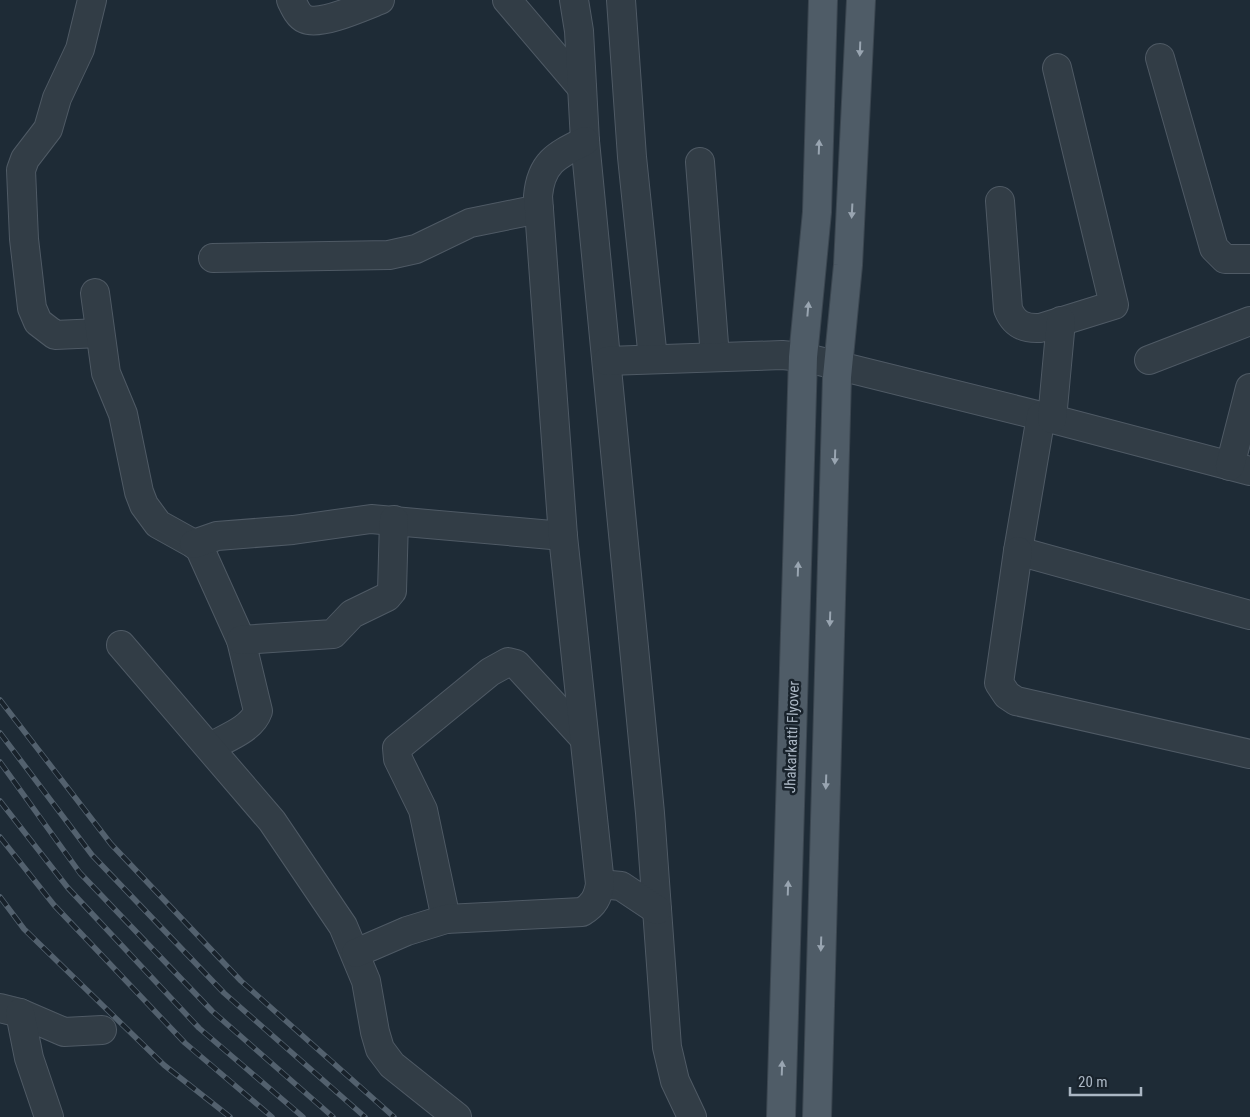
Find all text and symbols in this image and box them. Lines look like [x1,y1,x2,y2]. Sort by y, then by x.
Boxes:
one-way arrow [855,41,863,57]
one-way arrow [815,138,823,154]
one-way arrow [847,203,855,219]
one-way arrow [804,300,812,316]
one-way arrow [830,449,838,465]
one-way arrow [794,560,802,576]
one-way arrow [826,611,834,627]
street label: Jhakarkatti Flyover [781,680,803,793]
one-way arrow [822,774,830,790]
one-way arrow [784,880,792,896]
one-way arrow [817,936,825,952]
one-way arrow [778,1060,786,1076]
scale bar [1070,1064,1141,1096]
text: 20 m [1078,1073,1108,1091]

